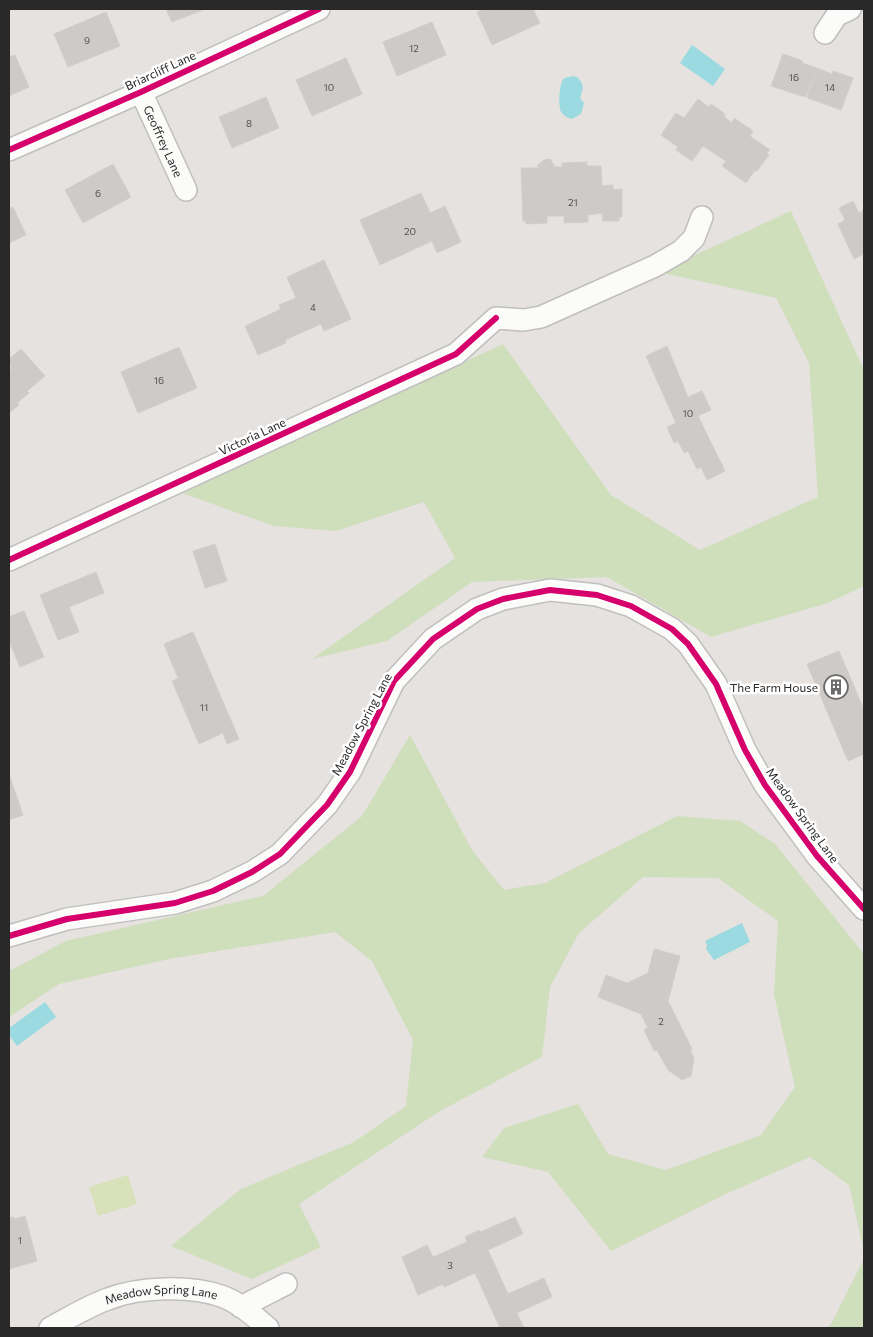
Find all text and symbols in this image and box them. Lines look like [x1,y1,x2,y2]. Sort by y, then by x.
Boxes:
house number: 9 [84,34,90,46]
house number: 12 [409,42,419,54]
street label: Briarcliff Lane [122,48,198,92]
house number: 16 [789,71,799,83]
house number: 10 [324,81,334,93]
house number: 14 [825,81,835,93]
street label: Geoffrey Lane [141,103,186,179]
house number: 8 [246,117,252,129]
house number: 6 [95,187,101,199]
house number: 21 [568,196,578,208]
house number: 20 [404,225,416,237]
house number: 4 [310,301,316,313]
house number: 16 [154,374,164,386]
house number: 10 [683,407,693,419]
street label: Victoria Lane [216,414,288,458]
street label: Meadow Spring Lane [328,670,394,778]
building icon: The Farm House [823,674,849,700]
place label: The Farm House [730,680,818,694]
house number: 11 [200,701,208,713]
street label: Meadow Spring Lane [764,765,842,865]
house number: 2 [658,1015,664,1027]
house number: 1 [18,1234,22,1246]
house number: 3 [447,1259,453,1271]
street label: Meadow Spring Lane [103,1282,219,1307]

